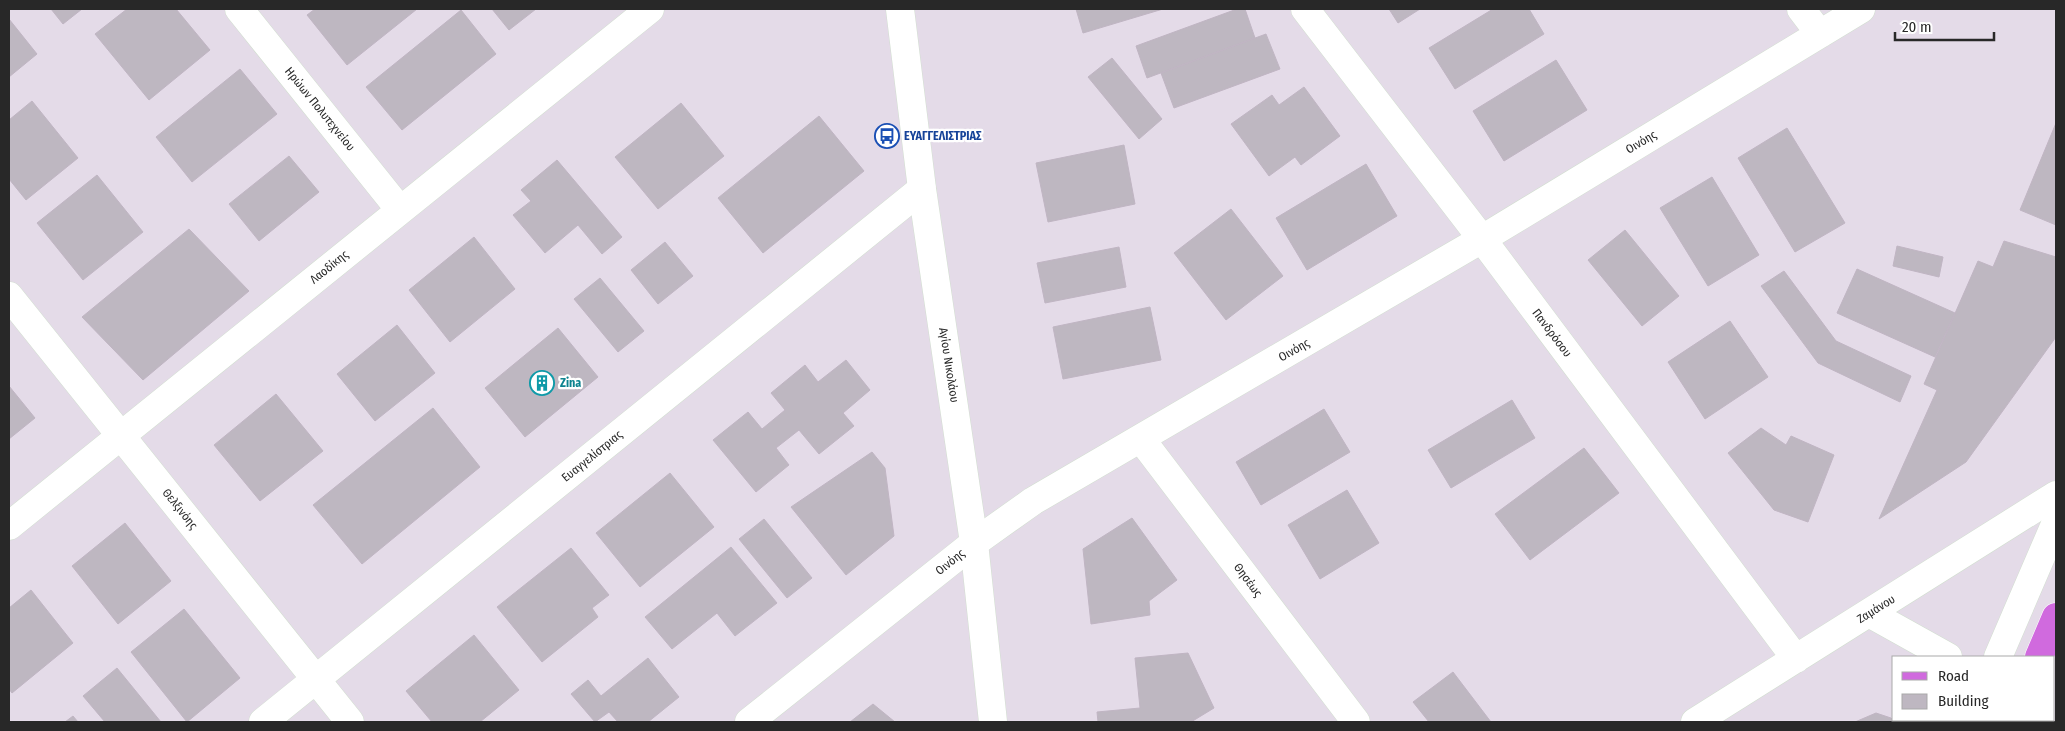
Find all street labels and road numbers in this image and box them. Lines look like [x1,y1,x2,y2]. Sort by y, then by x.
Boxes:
street label: Ηρώων Πολυτεχνείου [282,64,358,154]
street label: Οινόης [1623,127,1659,157]
street label: Λαοδίκης [307,247,351,287]
street label: Πανδρόσου [1529,306,1575,360]
street label: Αγίου Νικολάου [936,326,962,404]
street label: Οινόης [1276,336,1312,364]
street label: Ευαγγελίστριας [559,427,625,485]
street label: Θελξινόης [159,486,201,532]
street label: Οινόης [933,546,967,578]
street label: Θησέως [1231,560,1265,600]
street label: Ζαμάνου [1854,592,1898,626]

